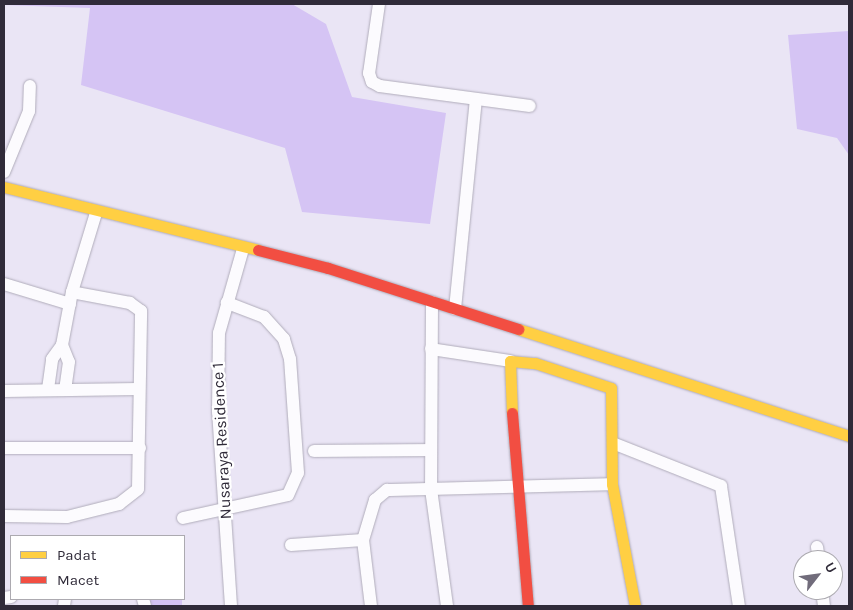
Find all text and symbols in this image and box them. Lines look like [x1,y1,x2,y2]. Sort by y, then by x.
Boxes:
street label: Nusaraya Residence 1 [208,362,236,520]
legend [10,535,185,600]
text: Padat [57,546,96,564]
north arrow [793,550,843,600]
text: U [821,559,840,576]
text: Macet [57,571,99,589]

